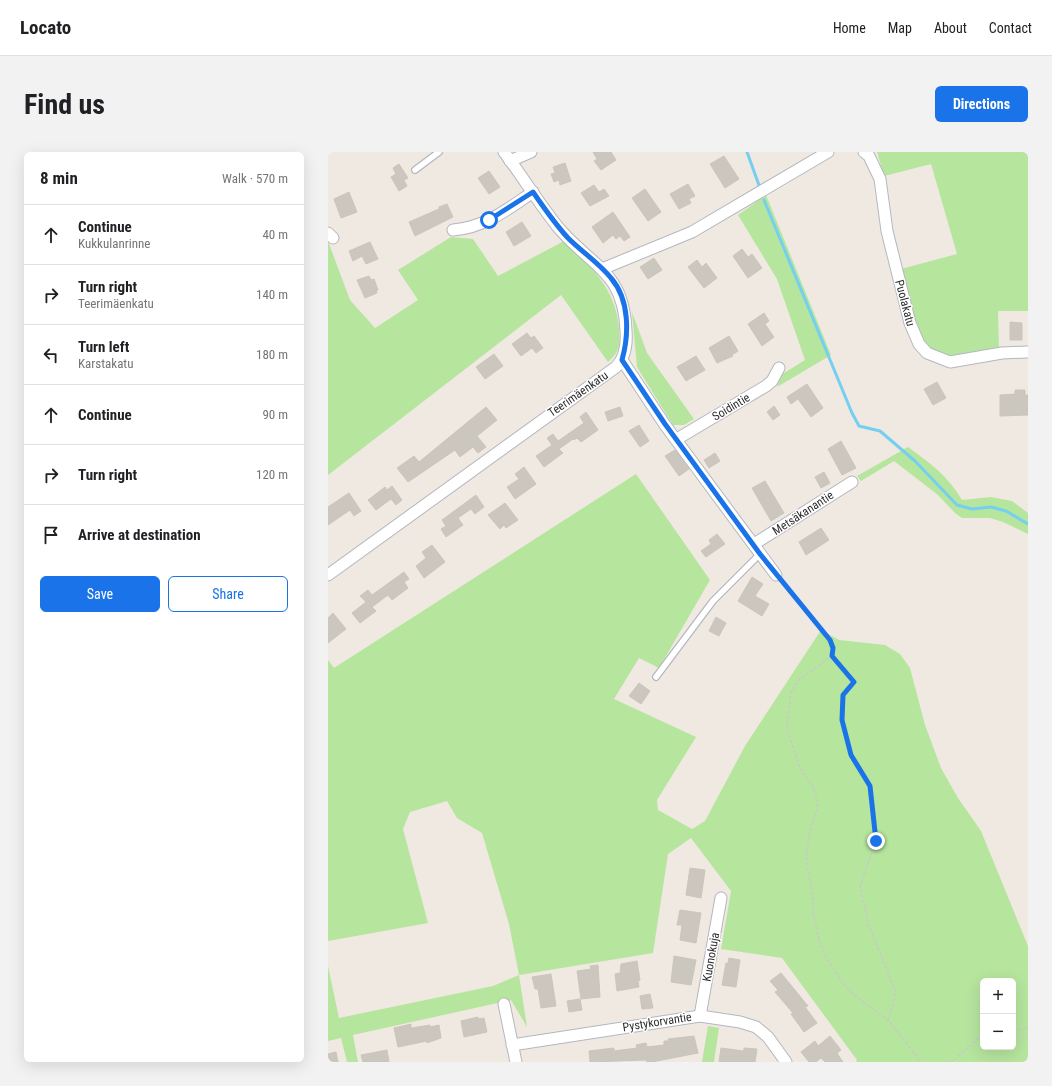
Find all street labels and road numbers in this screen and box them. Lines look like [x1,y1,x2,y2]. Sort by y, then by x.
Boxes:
street label: Puolakatu [892,278,918,328]
street label: Teerimäenkatu [545,368,611,420]
street label: Soidintie [710,390,753,424]
street label: Metsäkanantie [770,488,836,538]
street label: Kuonokuja [700,931,722,983]
street label: Pystykorvantie [622,1010,693,1034]

